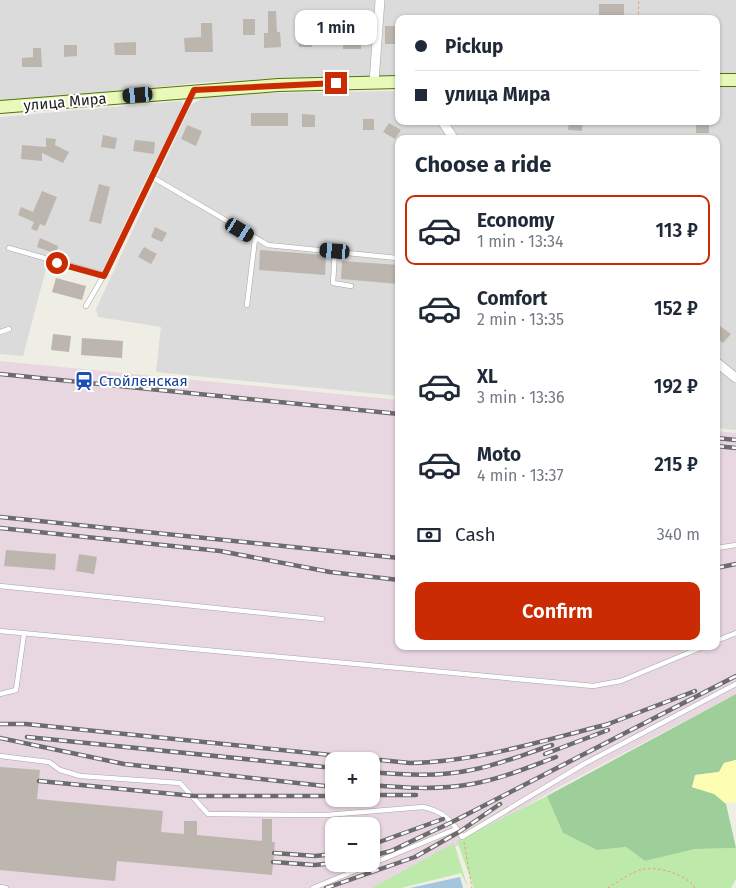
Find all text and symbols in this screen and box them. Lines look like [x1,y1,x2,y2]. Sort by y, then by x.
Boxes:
callout: 1 min [295,11,377,46]
text: 1 min [317,18,355,37]
text: Pickup [445,35,503,58]
route end [325,72,347,94]
text: улица Мира [445,83,551,106]
car [122,86,153,104]
street label: улица Мира [23,89,107,115]
text: Choose a ride [415,151,551,178]
icon: car [417,208,462,253]
text: Economy [477,209,554,232]
car [223,216,256,244]
text: 113 ₽ [655,219,698,242]
text: 1 min · 13:34 [477,232,563,251]
car [319,242,350,260]
route start [46,252,68,274]
icon: car [417,286,462,331]
text: Comfort [477,287,547,310]
text: 152 ₽ [654,297,698,320]
text: 2 min · 13:35 [477,310,564,329]
icon: car [417,364,462,409]
text: XL [477,365,498,388]
station icon: Стойленская [73,370,95,392]
place label: Стойленская [99,372,188,390]
text: 192 ₽ [654,375,698,398]
text: 3 min · 13:36 [477,388,565,407]
icon: car [417,442,462,487]
text: Moto [477,443,521,466]
text: 215 ₽ [654,453,698,476]
text: 4 min · 13:37 [477,466,564,485]
icon: cash [415,521,443,549]
text: Cash [455,523,496,546]
text: 340 m [657,525,700,544]
button: Confirm [415,582,700,640]
map controls [325,752,380,872]
button: + [325,752,380,807]
button: − [325,817,380,872]

